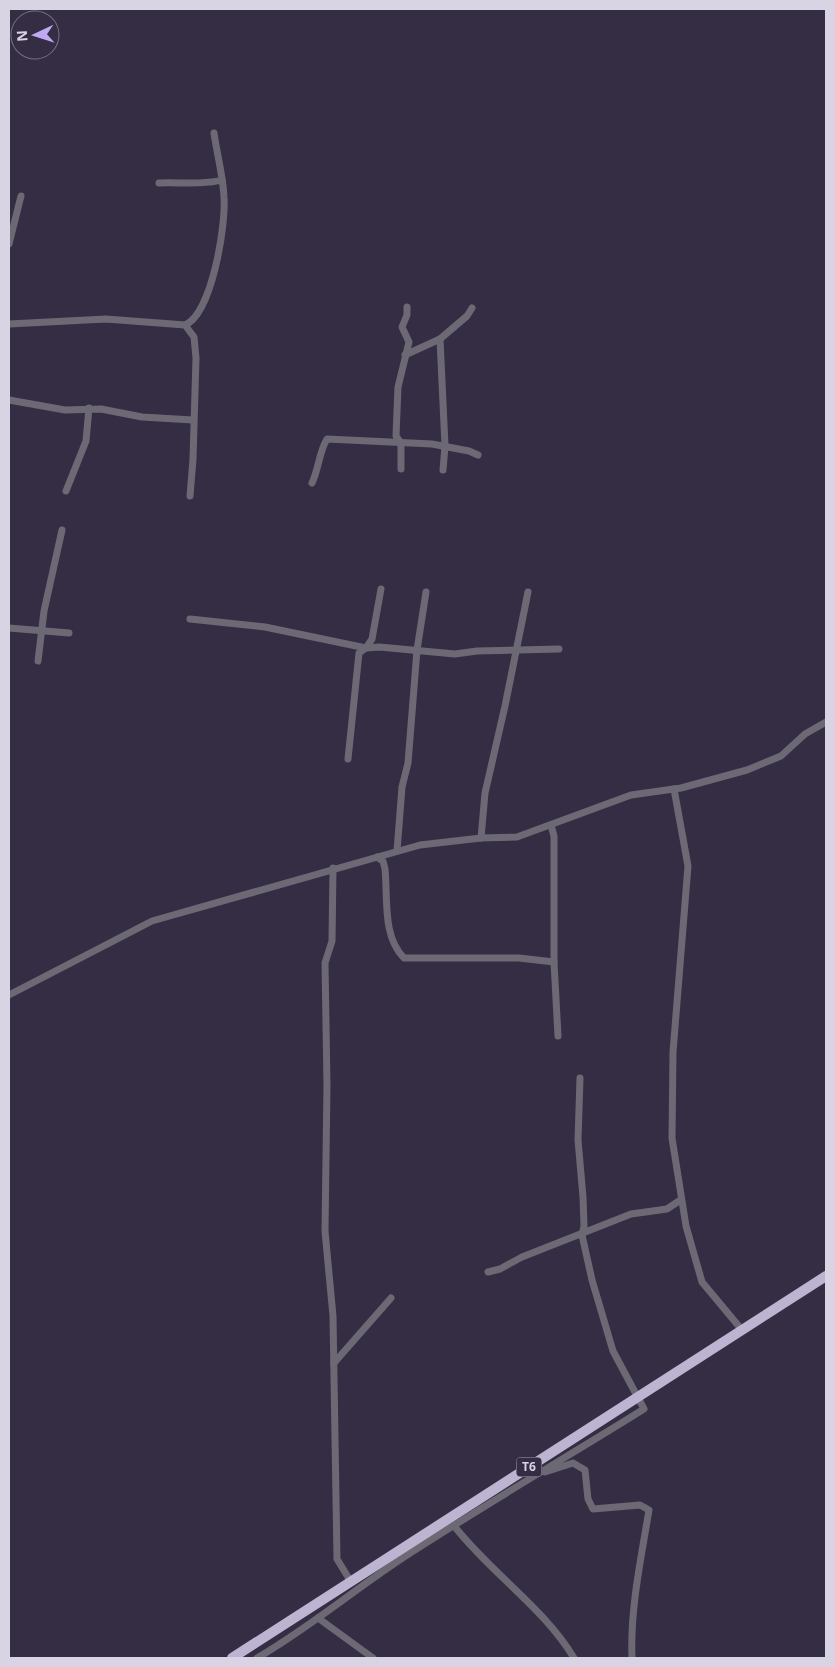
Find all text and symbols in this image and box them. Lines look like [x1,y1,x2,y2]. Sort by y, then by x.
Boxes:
north arrow [10,10,60,60]
text: N [12,30,31,42]
road number: T6 [516,1458,542,1476]

